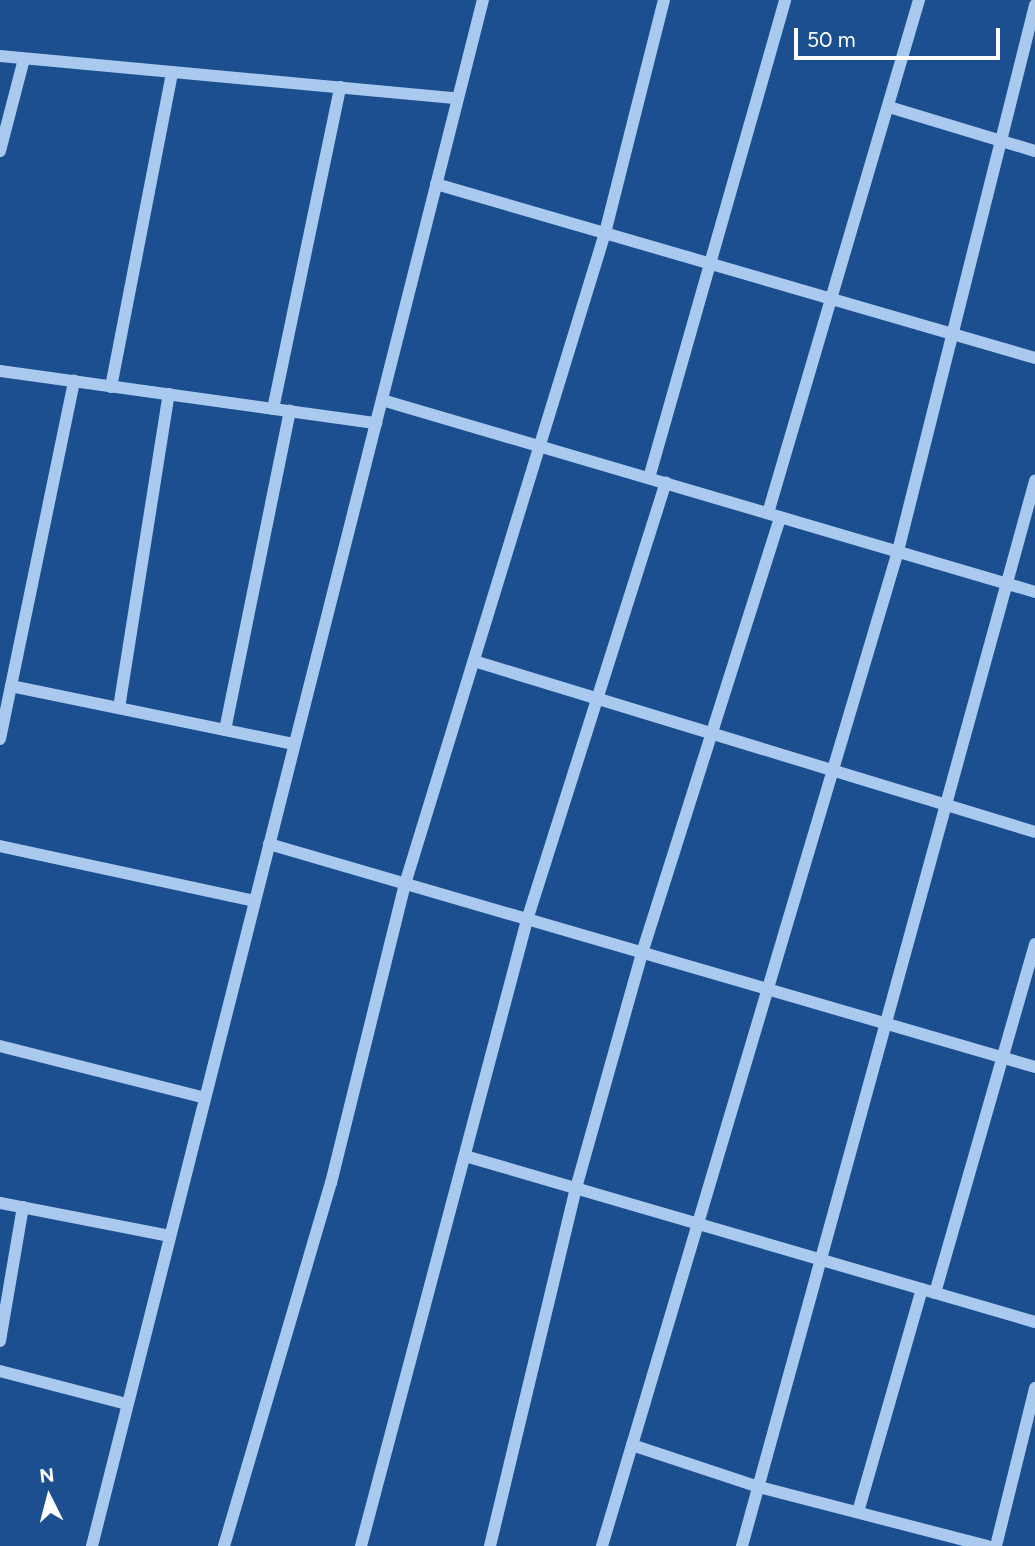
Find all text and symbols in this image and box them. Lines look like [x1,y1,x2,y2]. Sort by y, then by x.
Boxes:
scale bar [797,14,1004,58]
text: 50 m [807,27,856,52]
north arrow [14,1462,84,1532]
text: N [38,1463,55,1488]

